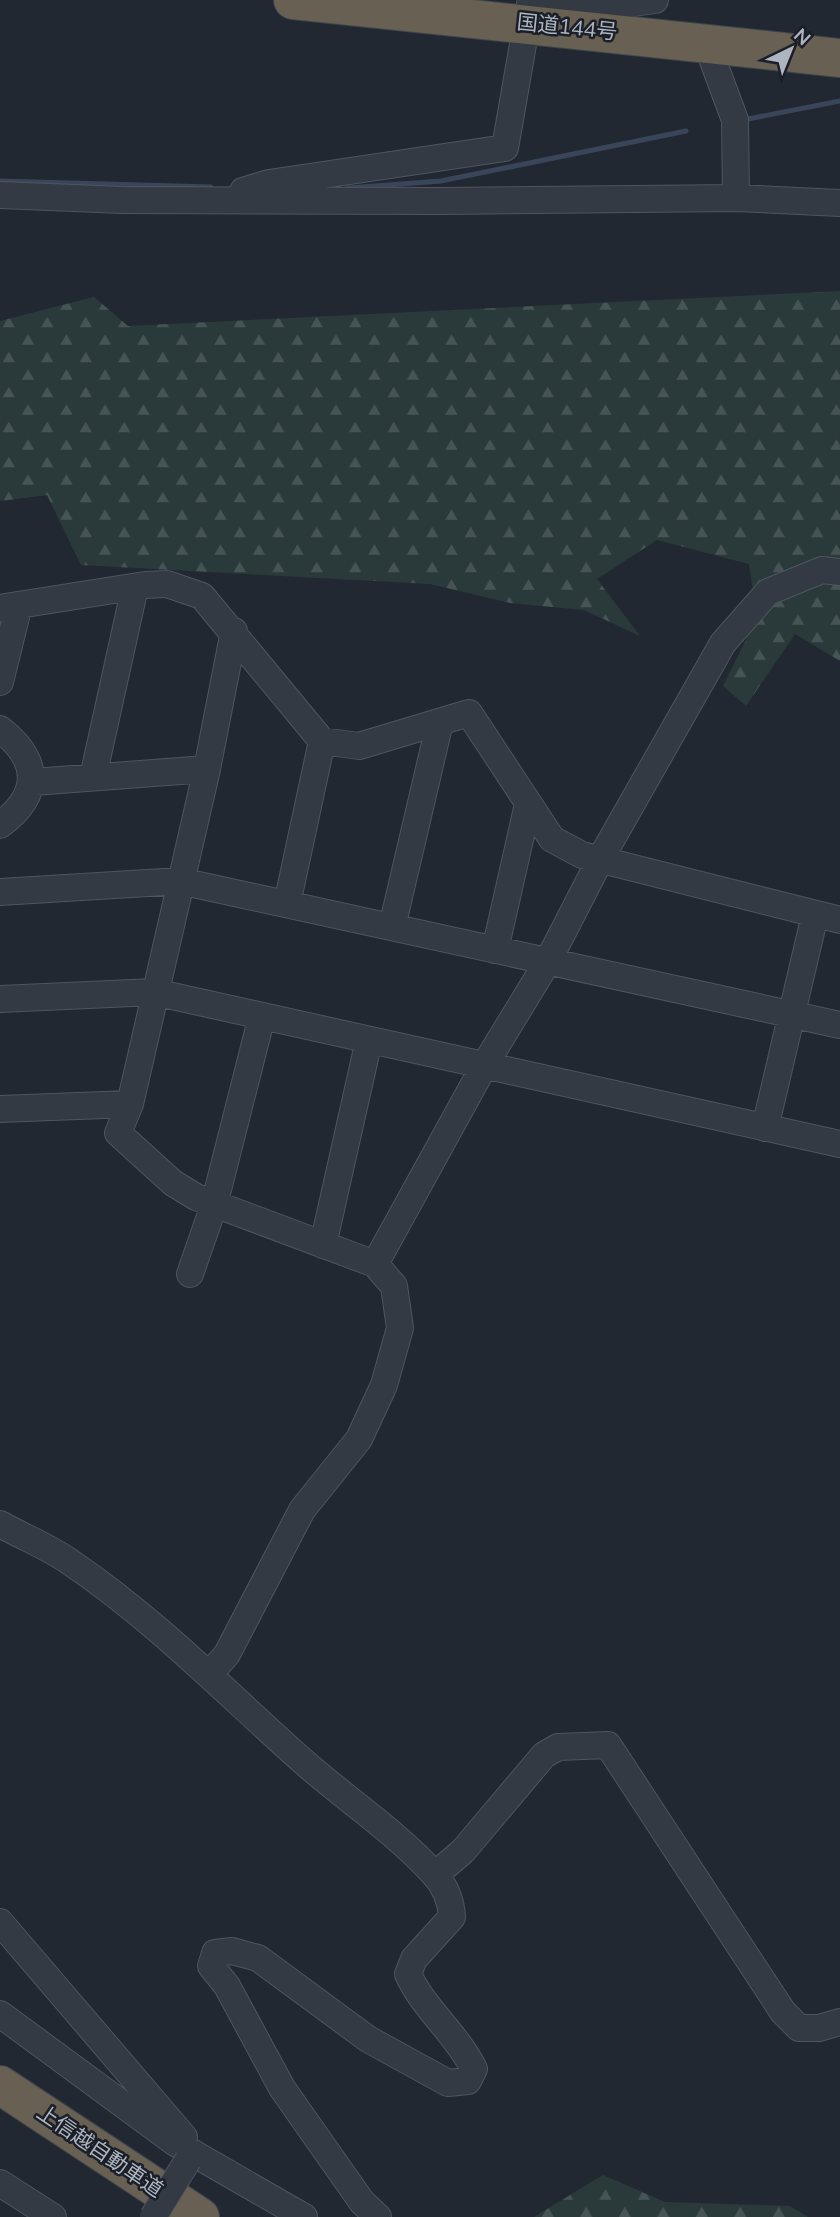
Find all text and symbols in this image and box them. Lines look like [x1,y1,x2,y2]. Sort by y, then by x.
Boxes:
street label: 国道144号 [516,8,619,44]
north arrow [756,14,826,84]
text: N [789,23,816,50]
street label: 上信越自動車道 [32,2098,169,2202]

